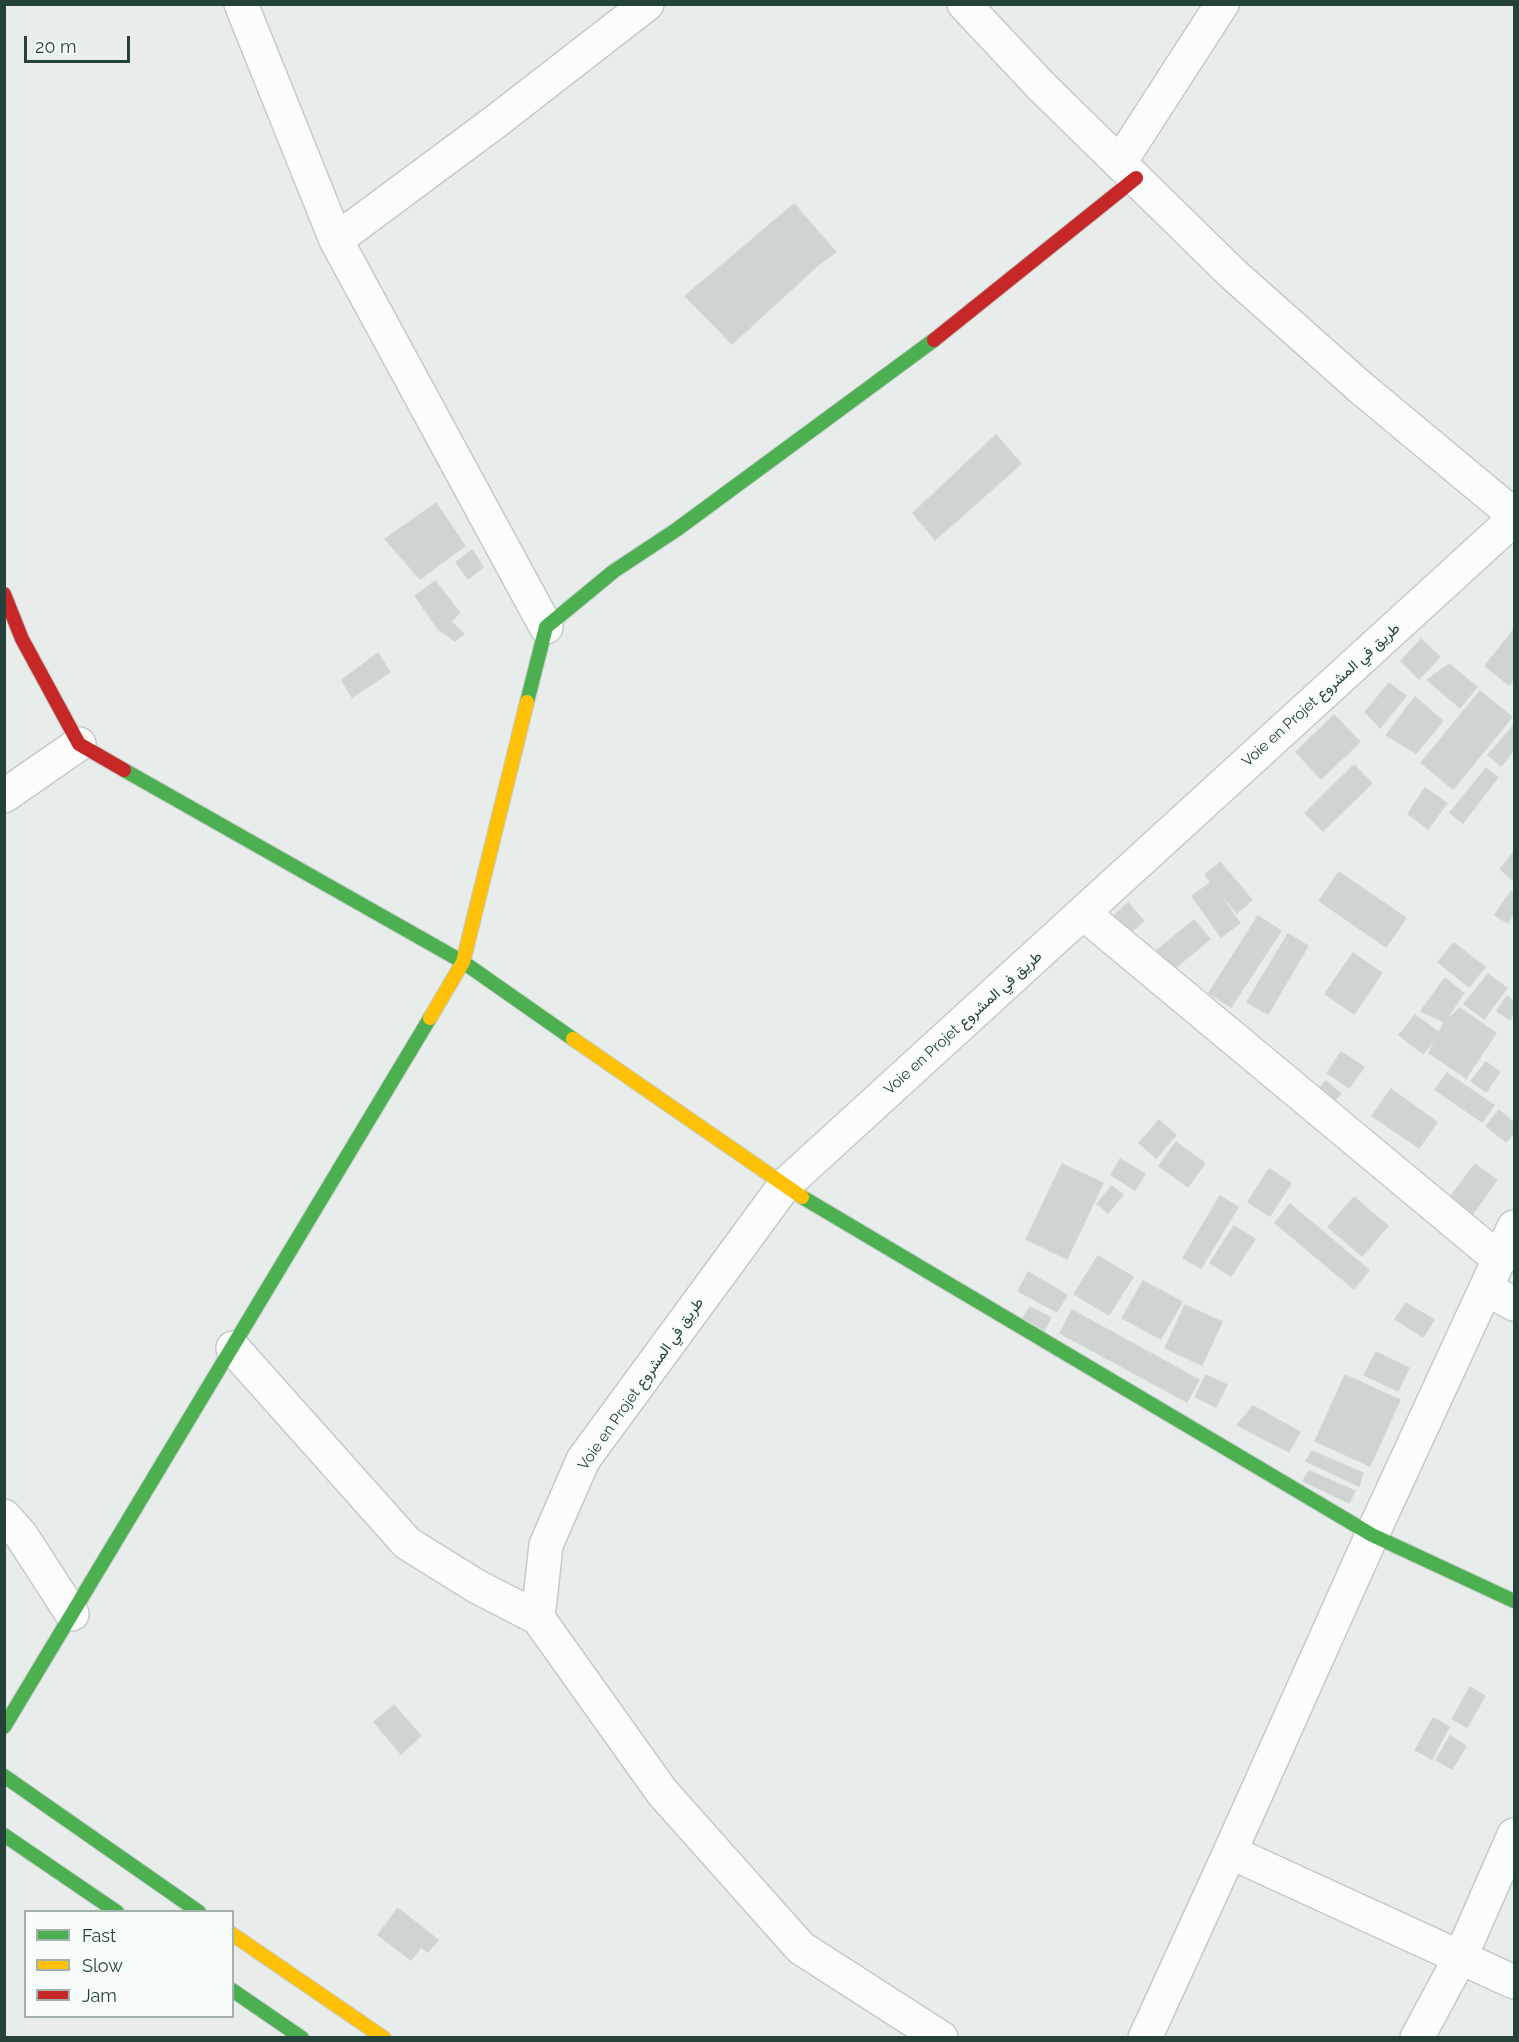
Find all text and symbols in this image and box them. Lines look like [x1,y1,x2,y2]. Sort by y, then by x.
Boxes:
scale bar [27,24,134,62]
text: 20 m [35,36,77,57]
street label: Voie en Projet طريق في المشروع [1238,619,1404,771]
street label: Voie en Projet طريق في المشروع [880,947,1046,1099]
street label: Voie en Projet طريق في المشروع [574,1294,708,1474]
legend [24,1910,234,2018]
text: Fast [82,1925,116,1946]
text: Slow [82,1955,123,1976]
text: Jam [82,1985,117,2006]

